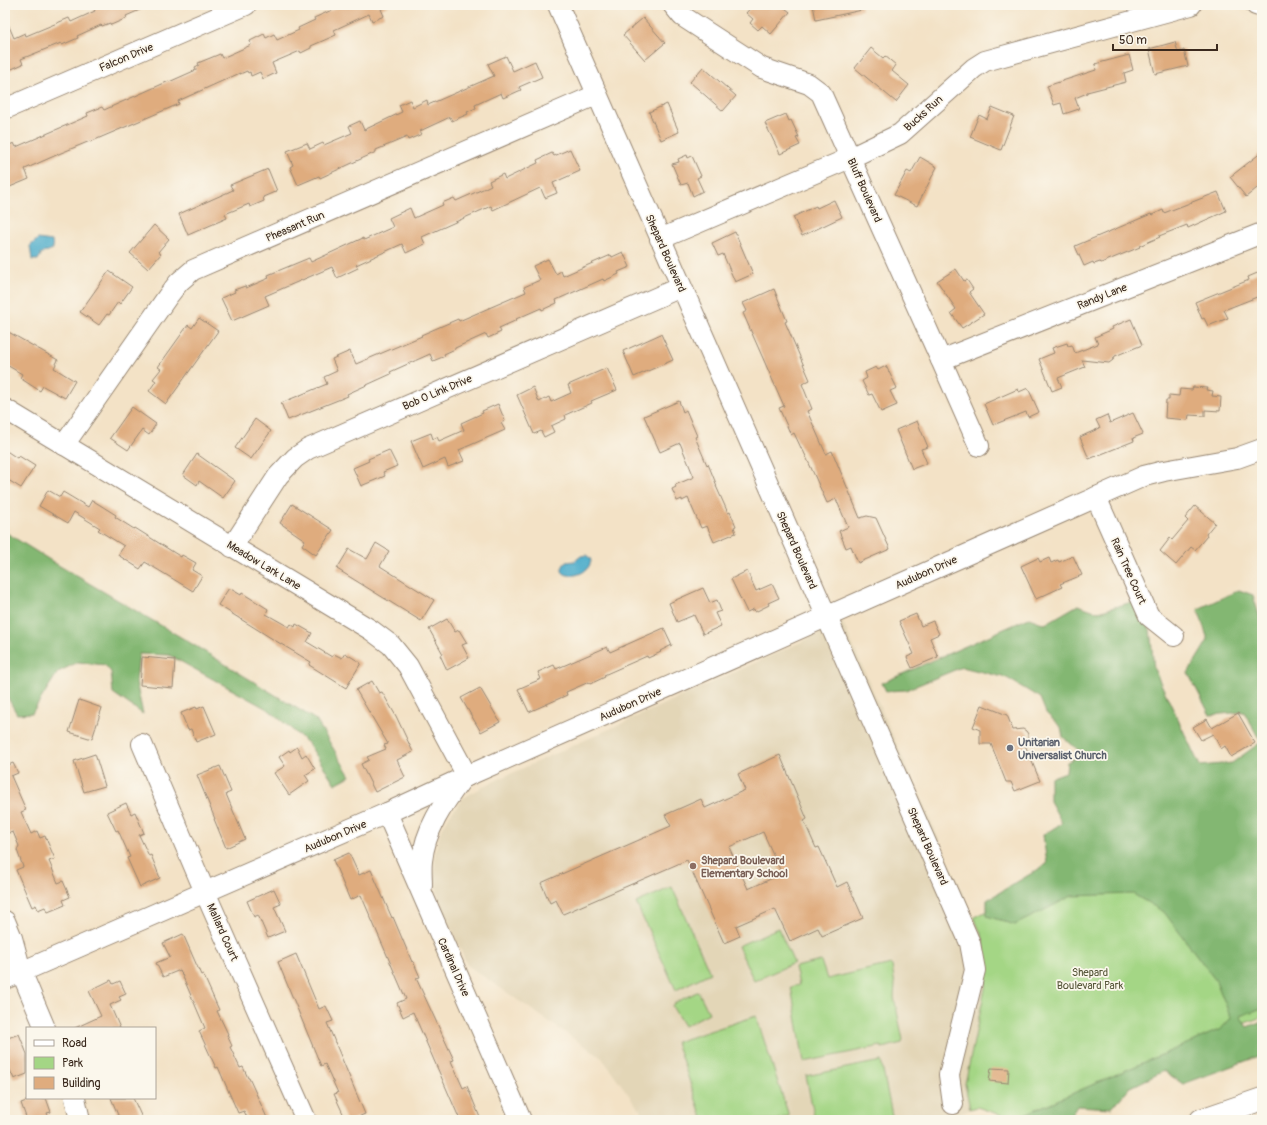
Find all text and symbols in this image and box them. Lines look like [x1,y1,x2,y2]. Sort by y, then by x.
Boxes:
scale bar [1113,26,1217,52]
text: 50 m [1119,33,1147,48]
street label: Falcon Drive [97,40,156,75]
street label: Bucks Run [901,93,945,134]
street label: Bluff Boulevard [845,156,884,224]
street label: Pheasant Run [264,208,327,245]
street label: Shepard Boulevard [643,212,688,294]
street label: Randy Lane [1075,280,1129,312]
street label: Bob O Link Drive [401,372,474,413]
street label: Shepard Boulevard [774,509,819,591]
street label: Rain Tree Court [1108,536,1149,607]
street label: Meadow Lark Lane [224,538,304,593]
street label: Audubon Drive [893,553,960,592]
street label: Audubon Drive [597,685,664,724]
place label: Unitarian Universalist Church [1018,736,1107,762]
marker: Unitarian Universalist Church [1005,743,1015,753]
street label: Shepard Boulevard [905,805,950,887]
street label: Audubon Drive [302,817,369,855]
place label: Shepard Boulevard Elementary School [701,854,788,880]
marker: Shepard Boulevard Elementary School [688,861,698,871]
street label: Mallard Court [204,901,241,963]
street label: Cardinal Drive [435,936,472,999]
park label: Shepard Boulevard Park [1057,966,1124,992]
legend [26,1027,156,1099]
text: Road [62,1036,87,1051]
text: Park [62,1056,83,1071]
text: Building [62,1076,101,1091]

